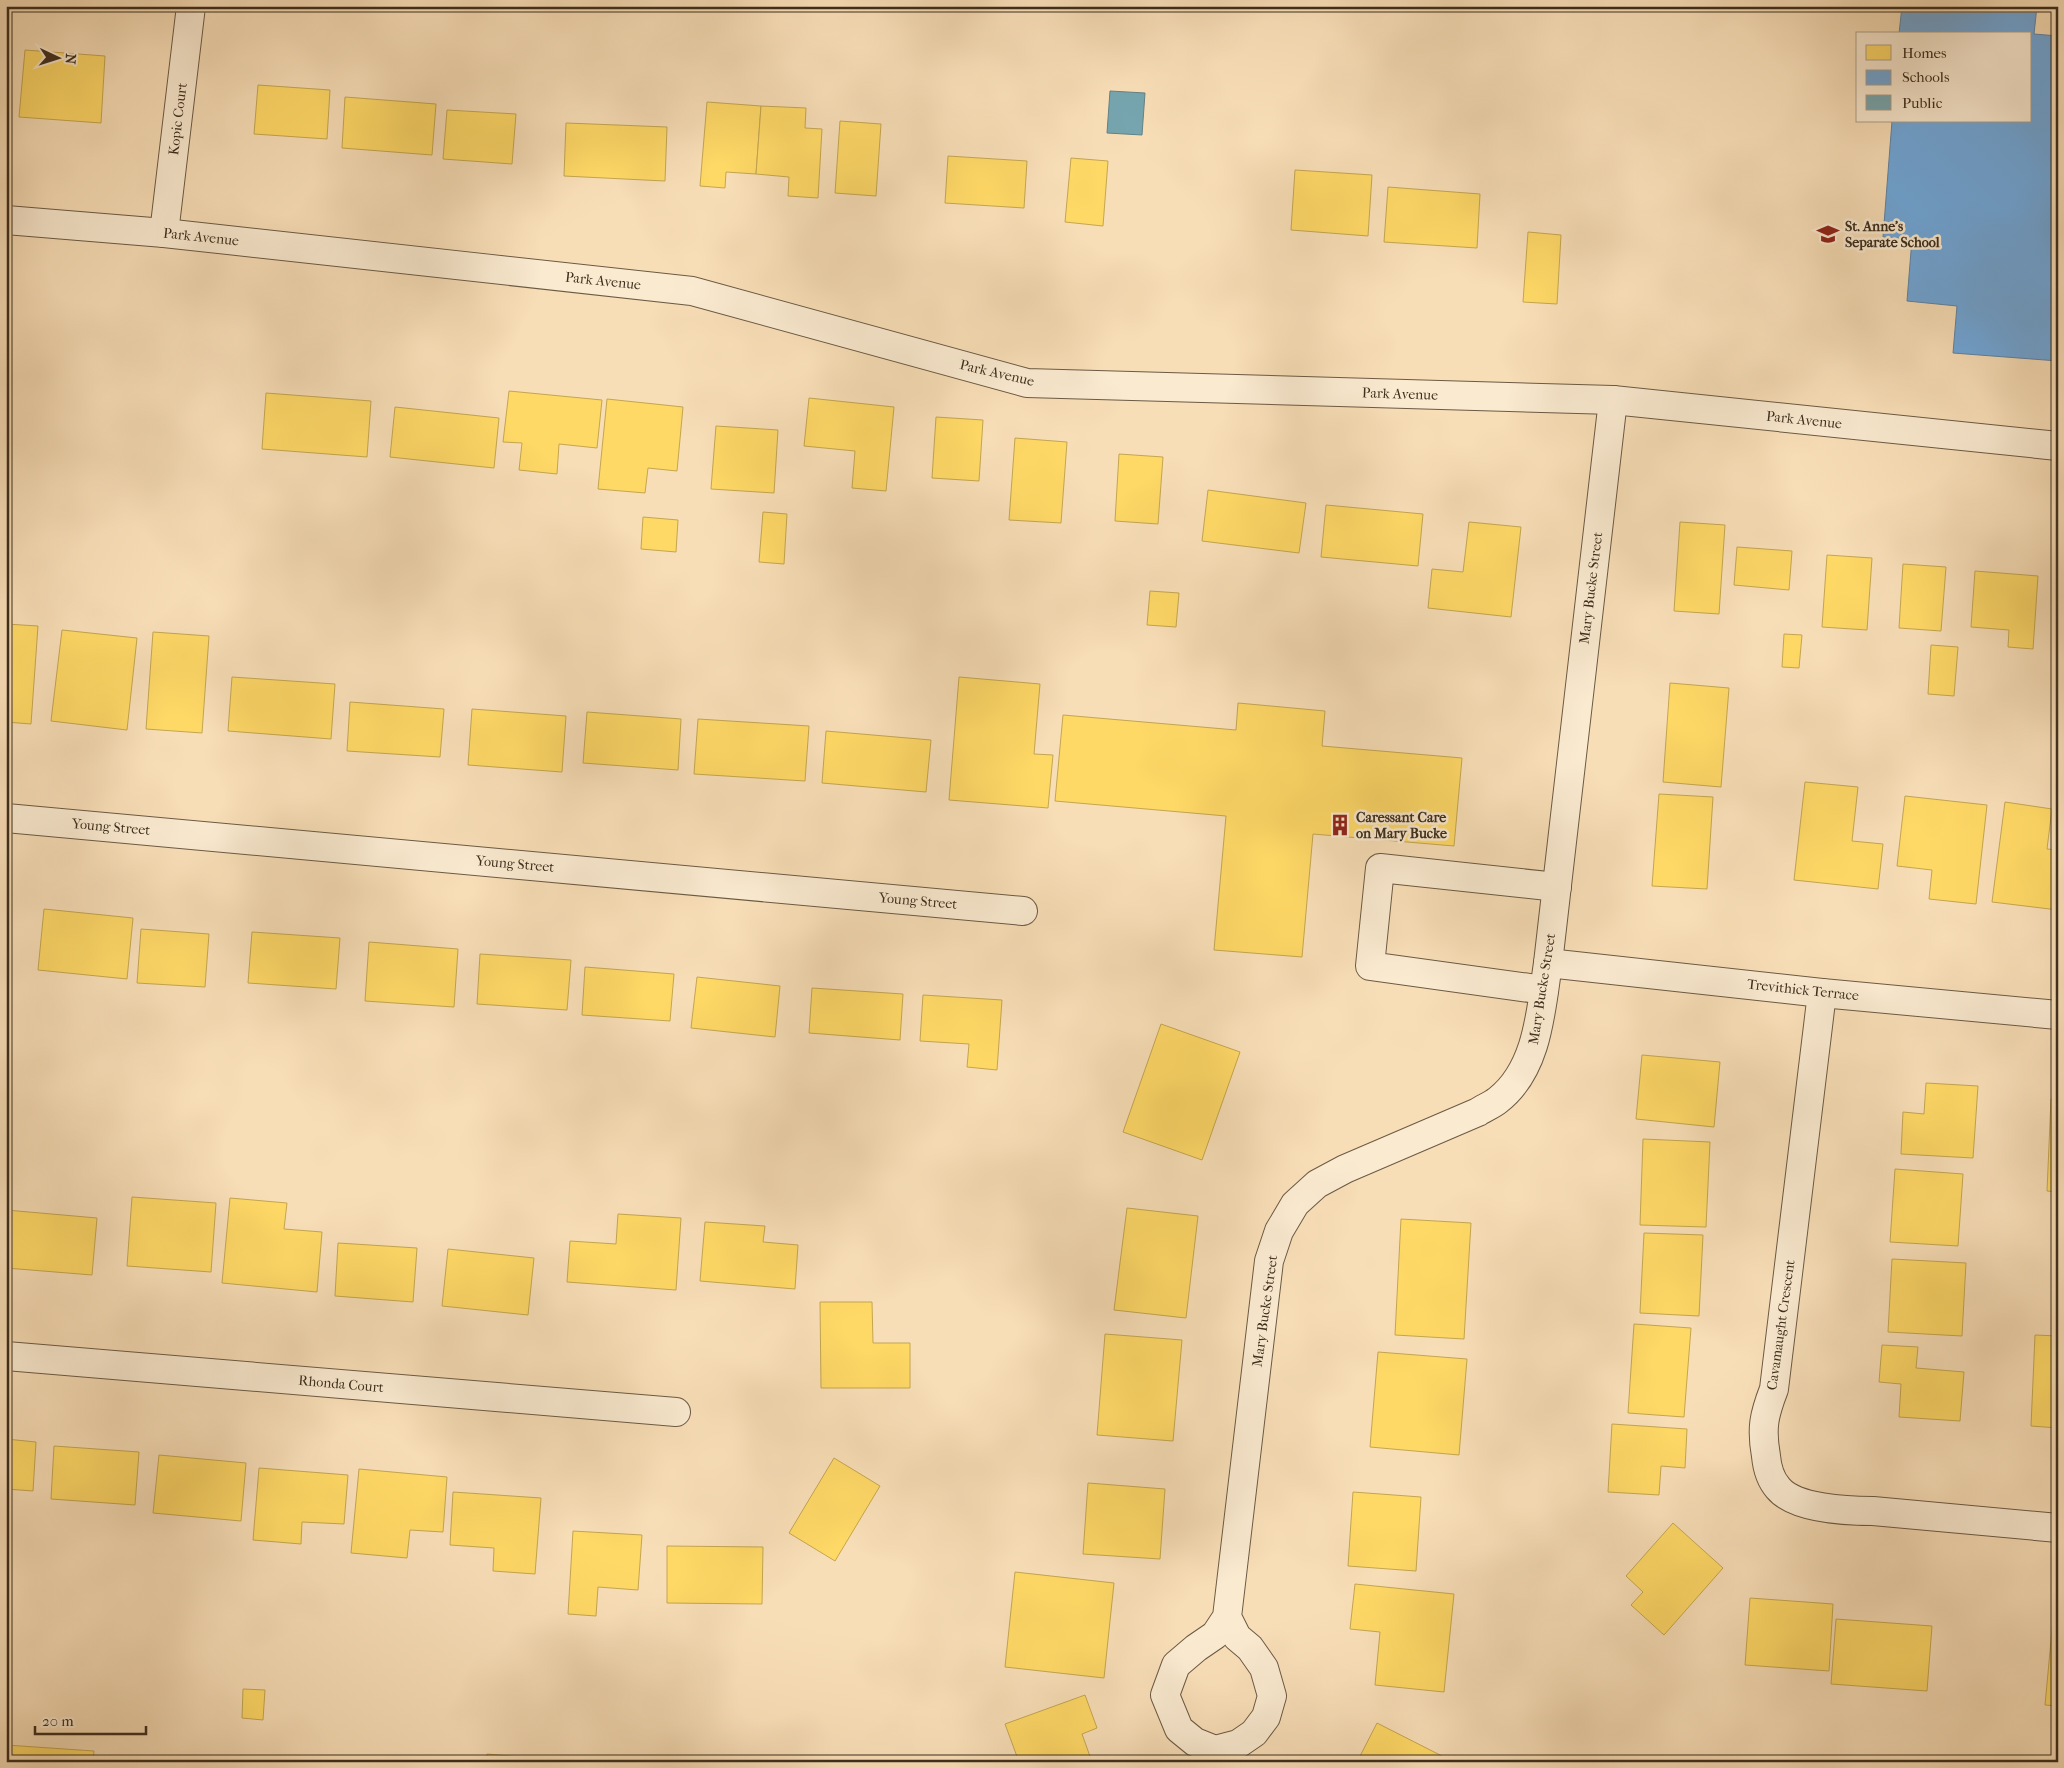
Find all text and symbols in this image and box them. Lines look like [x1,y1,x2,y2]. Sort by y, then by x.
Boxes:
north arrow [32,32,82,82]
legend [1856,32,2032,122]
text: Homes [1902,44,1947,62]
text: N [62,53,79,65]
text: Schools [1902,68,1950,86]
street label: Kopic Court [165,82,191,156]
text: Public [1902,94,1943,112]
place label: St. Anne's Separate School [1845,218,1940,251]
school or university icon: St. Anne's Separate School [1815,221,1841,247]
street label: Park Avenue [162,225,240,249]
street label: Park Avenue [564,269,642,293]
street label: Park Avenue [958,356,1036,390]
street label: Park Avenue [1362,384,1438,404]
street label: Park Avenue [1765,408,1843,432]
street label: Mary Bucke Street [1576,531,1606,645]
place label: Caressant Care on Mary Bucke [1356,809,1447,842]
building icon: Caressant Care on Mary Bucke [1327,812,1353,838]
street label: Young Street [70,815,151,839]
street label: Young Street [474,852,555,876]
street label: Young Street [877,889,958,913]
street label: Mary Bucke Street [1525,932,1559,1046]
street label: Trevithick Terrace [1746,976,1860,1004]
street label: Mary Bucke Street [1249,1254,1281,1368]
street label: Cavamaught Crescent [1763,1259,1799,1391]
street label: Rhonda Court [298,1372,384,1396]
scale bar [35,1703,146,1735]
text: 20 m [42,1712,74,1730]

